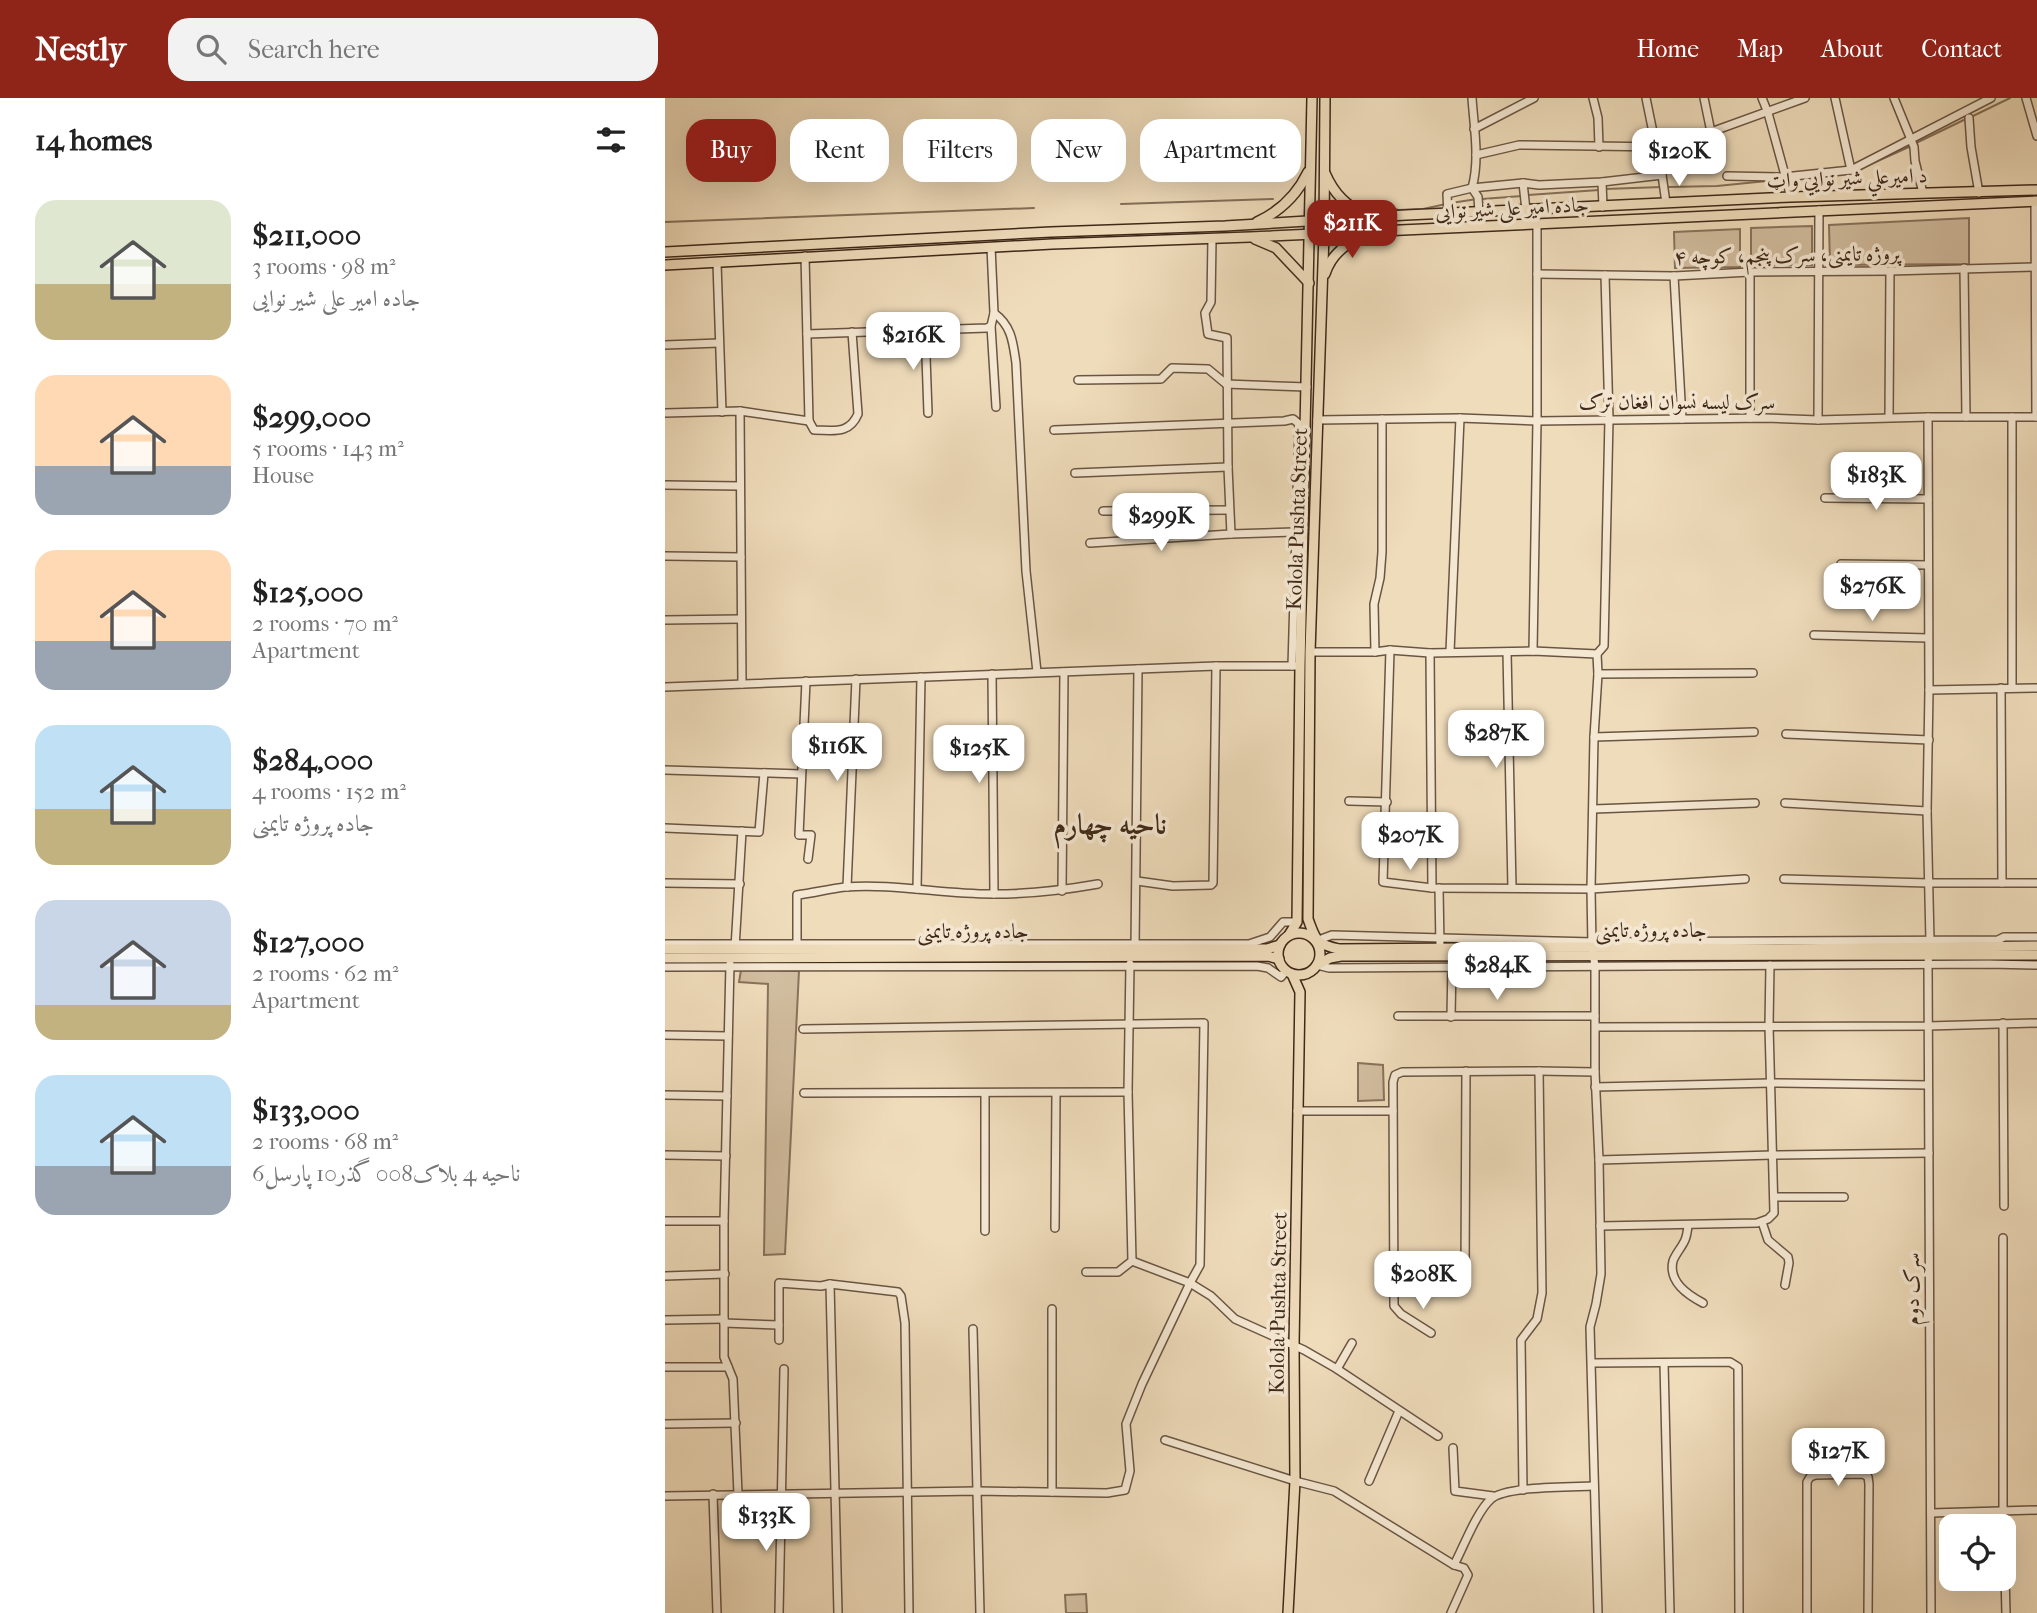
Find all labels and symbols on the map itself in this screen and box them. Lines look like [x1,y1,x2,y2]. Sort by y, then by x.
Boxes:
pin: $120K [1630,129,1728,188]
street label: د امیرعلي شیر نوايي واټ [1766,163,1928,201]
street label: جاده امیر علی شیر نوایی [1435,192,1590,228]
pin: $211K [1303,200,1401,260]
street label: پروژه تایمنی، سرک پنجم، کوچه ۴ [1674,241,1903,277]
pin: $216K [864,313,962,372]
street label: سرک لیسه نسوان افغان‌ ترک [1579,390,1775,416]
street label: Kolola Pushta Street [1282,427,1312,611]
pin: $183K [1827,452,1925,512]
pin: $299K [1112,494,1210,553]
pin: $276K [1823,564,1921,623]
pin: $287K [1447,710,1545,770]
pin: $116K [788,724,886,783]
pin: $125K [930,726,1028,785]
district label: ناحیه چهارم [1053,808,1167,849]
pin: $207K [1361,812,1459,872]
street label: جاده پروژه تایمنی [1595,918,1707,945]
street label: جاده پروژه تایمنی [917,919,1029,946]
pin: $284K [1448,942,1546,1002]
street label: Kolola Pushta Street [1264,1211,1292,1394]
pin: $208K [1374,1252,1472,1311]
street label: سرک دوم [1900,1253,1930,1325]
pin: $127K [1789,1428,1887,1488]
pin: $133K [717,1494,815,1553]

